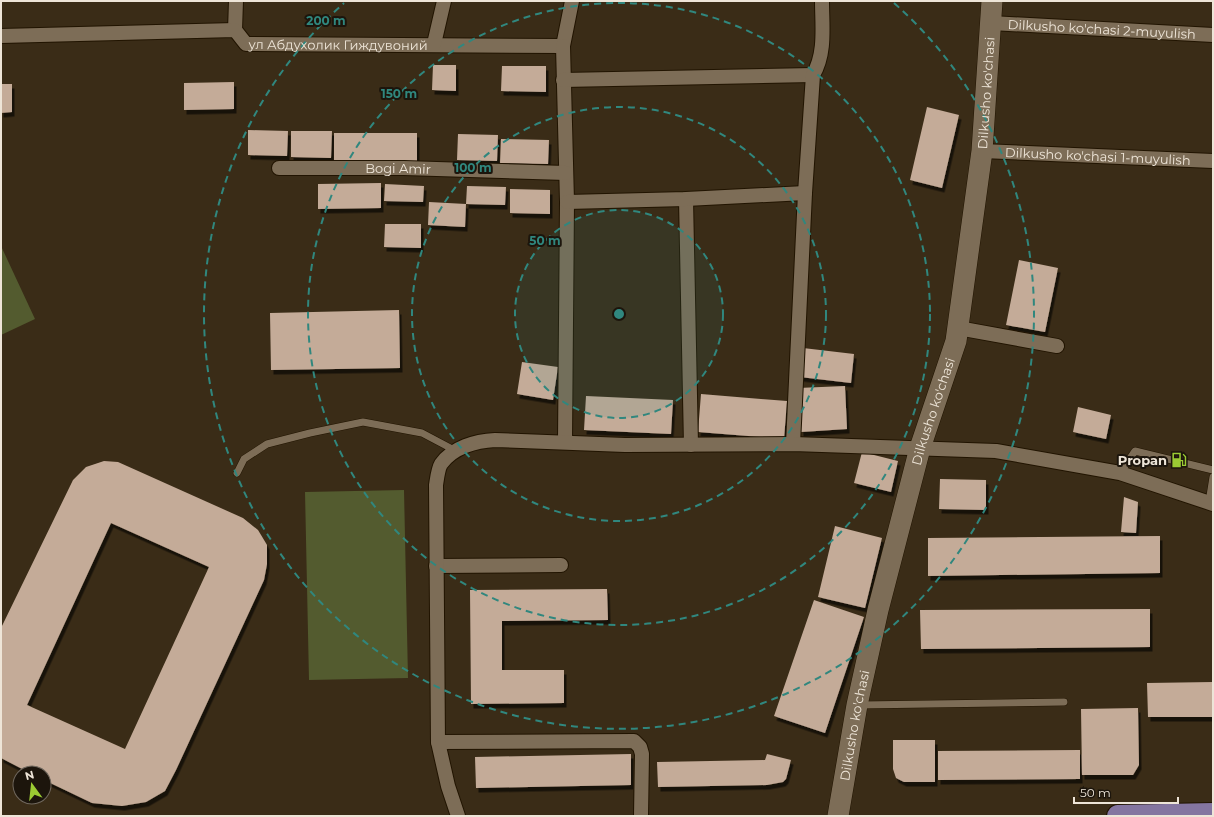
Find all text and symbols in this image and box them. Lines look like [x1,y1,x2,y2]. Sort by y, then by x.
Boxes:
text: 200 m [306,13,346,28]
street label: Dilkusho ko'chasi 2-muyulish [1007,16,1196,42]
street label: ул Абдухолик Гиждувоний [247,36,428,53]
street label: Dilkusho ko'chasi [974,36,998,150]
text: 150 m [381,86,417,101]
street label: Dilkusho ko'chasi 1-muyulish [1005,144,1191,168]
street label: Bogi Amir [365,160,431,177]
text: 100 m [455,160,491,175]
text: 50 m [529,233,561,248]
centre of rings [612,307,626,321]
street label: Dilkusho ko'chasi [908,356,958,467]
fuel station icon: Propan [1170,451,1188,469]
place label: Propan [1118,452,1167,468]
street label: Dilkusho ko'chasi [836,669,872,782]
north arrow [12,765,52,805]
text: N [23,767,36,783]
scale bar [1074,779,1178,805]
text: 50 m [1080,785,1111,800]

